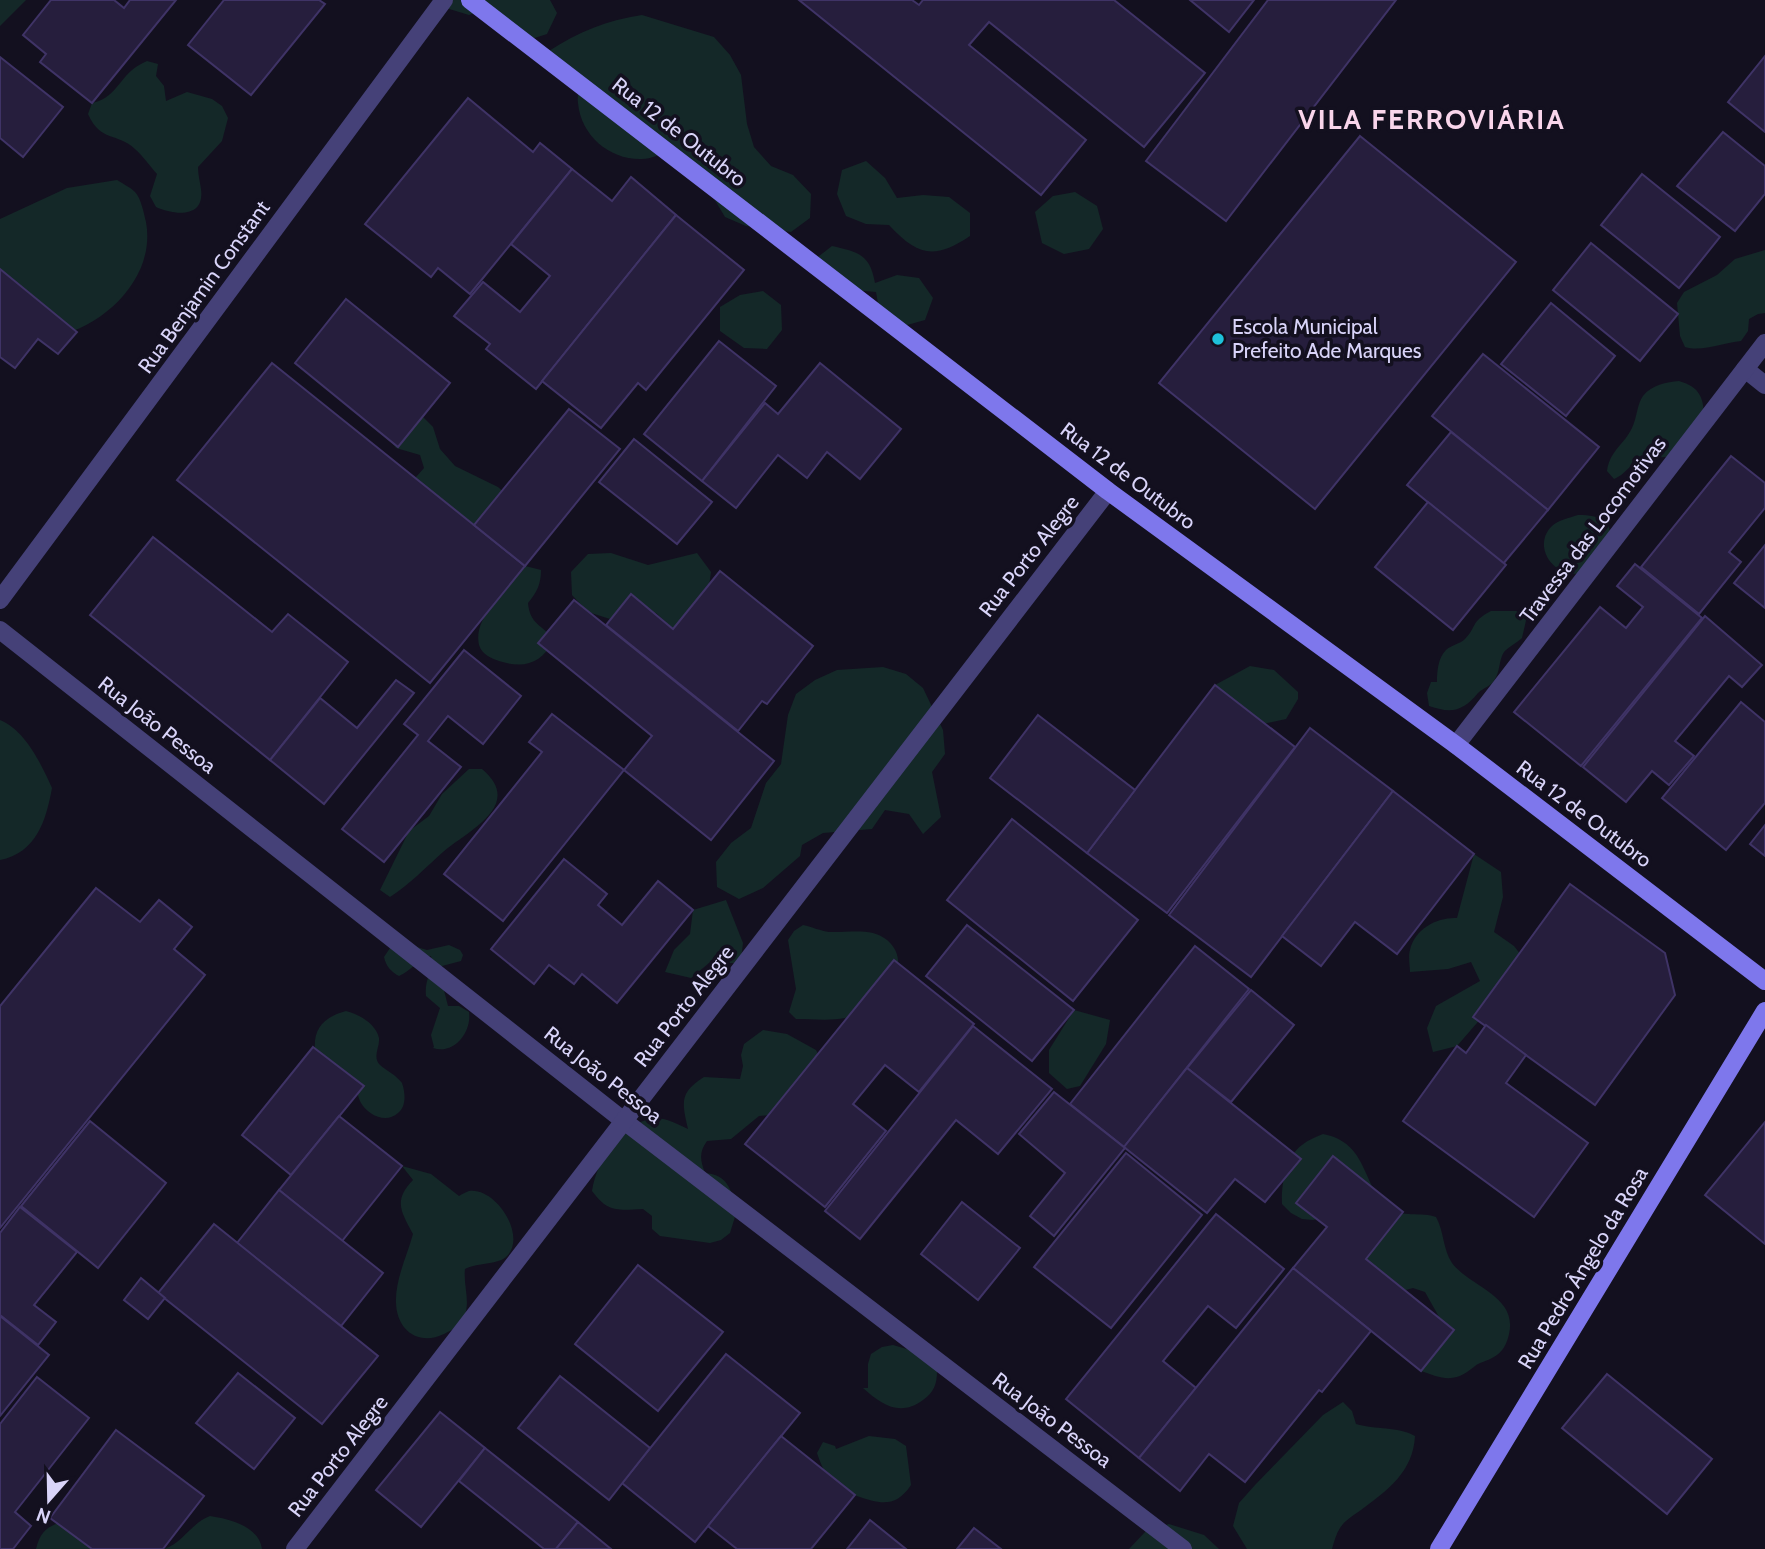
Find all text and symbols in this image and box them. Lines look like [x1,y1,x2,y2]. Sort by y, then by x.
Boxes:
street label: Rua 12 de Outubro [608,72,751,192]
district label: VILA FERROVIÁRIA [1298,102,1566,136]
street label: Rua Benjamin Constant [132,195,276,379]
place label: Escola Municipal Prefeito Ade Marques [1232,314,1422,363]
marker: Escola Municipal Prefeito Ade Marques [1210,331,1226,347]
street label: Rua 12 de Outubro [1056,417,1201,535]
street label: Travessa das Locomotivas [1514,431,1671,628]
street label: Rua Porto Alegre [973,490,1084,621]
street label: Rua João Pessoa [93,671,221,778]
street label: Rua 12 de Outubro [1512,755,1657,873]
street label: Rua Porto Alegre [628,940,739,1071]
street label: Rua João Pessoa [539,1021,667,1128]
street label: Rua Pedro Ângelo da Rosa [1512,1162,1653,1373]
street label: Rua João Pessoa [988,1367,1117,1473]
street label: Rua Porto Alegre [282,1390,393,1521]
north arrow [14,1465,84,1535]
text: N [33,1502,54,1529]

